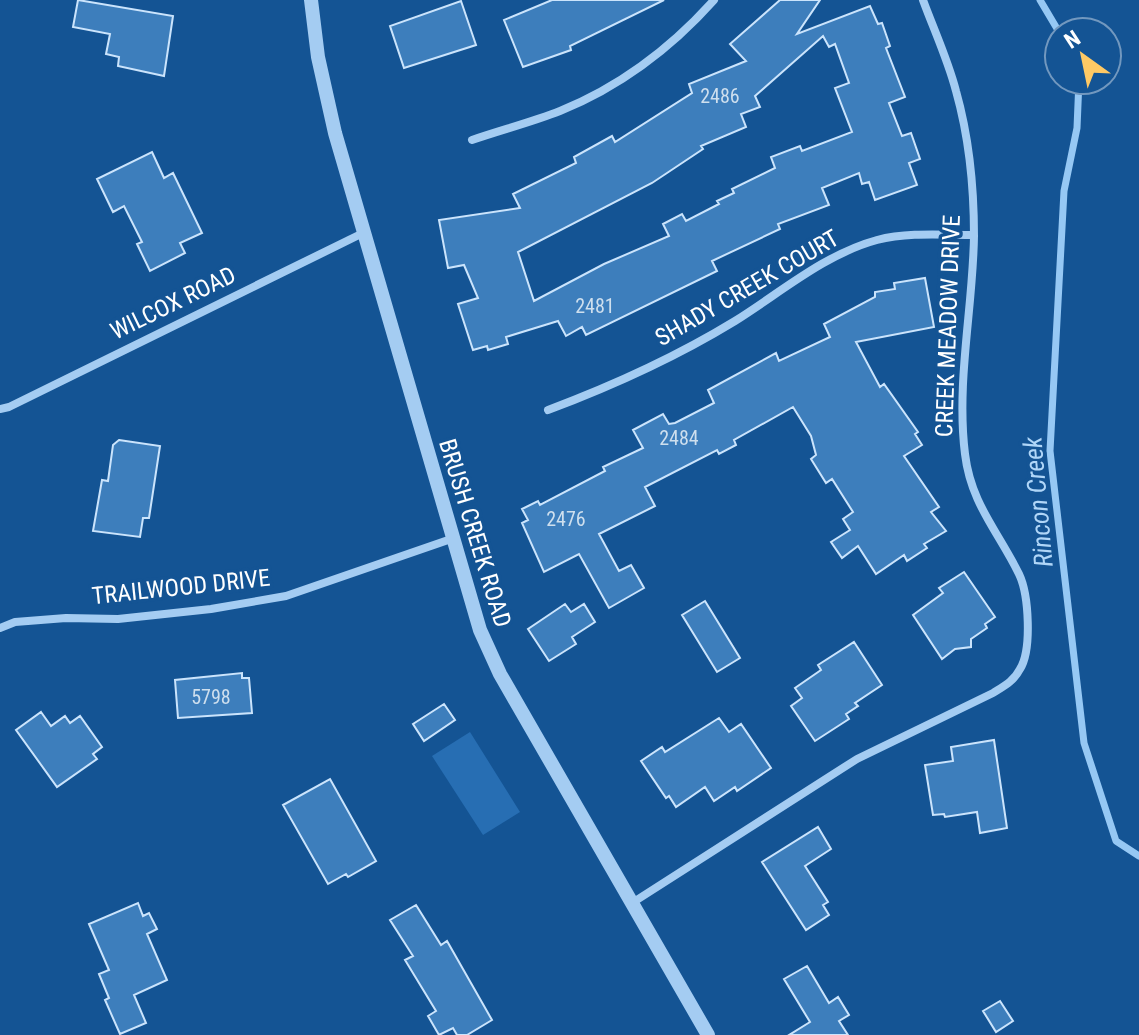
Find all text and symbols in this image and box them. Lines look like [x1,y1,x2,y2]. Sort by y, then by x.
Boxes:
north arrow [1043,16,1123,96]
text: N [1060,25,1085,54]
house number: 2486 [700,84,740,108]
street label: CREEK MEADOW DRIVE [930,214,966,438]
street label: SHADY CREEK COURT [650,224,844,352]
street label: WILCOX ROAD [106,261,240,345]
house number: 2481 [575,294,615,318]
house number: 2484 [659,426,699,450]
street label: BRUSH CREEK ROAD [433,435,517,631]
water label: Rincon Creek [1017,435,1059,568]
house number: 2476 [546,507,586,531]
street label: TRAILWOOD DRIVE [91,564,272,610]
house number: 5798 [191,685,231,709]

